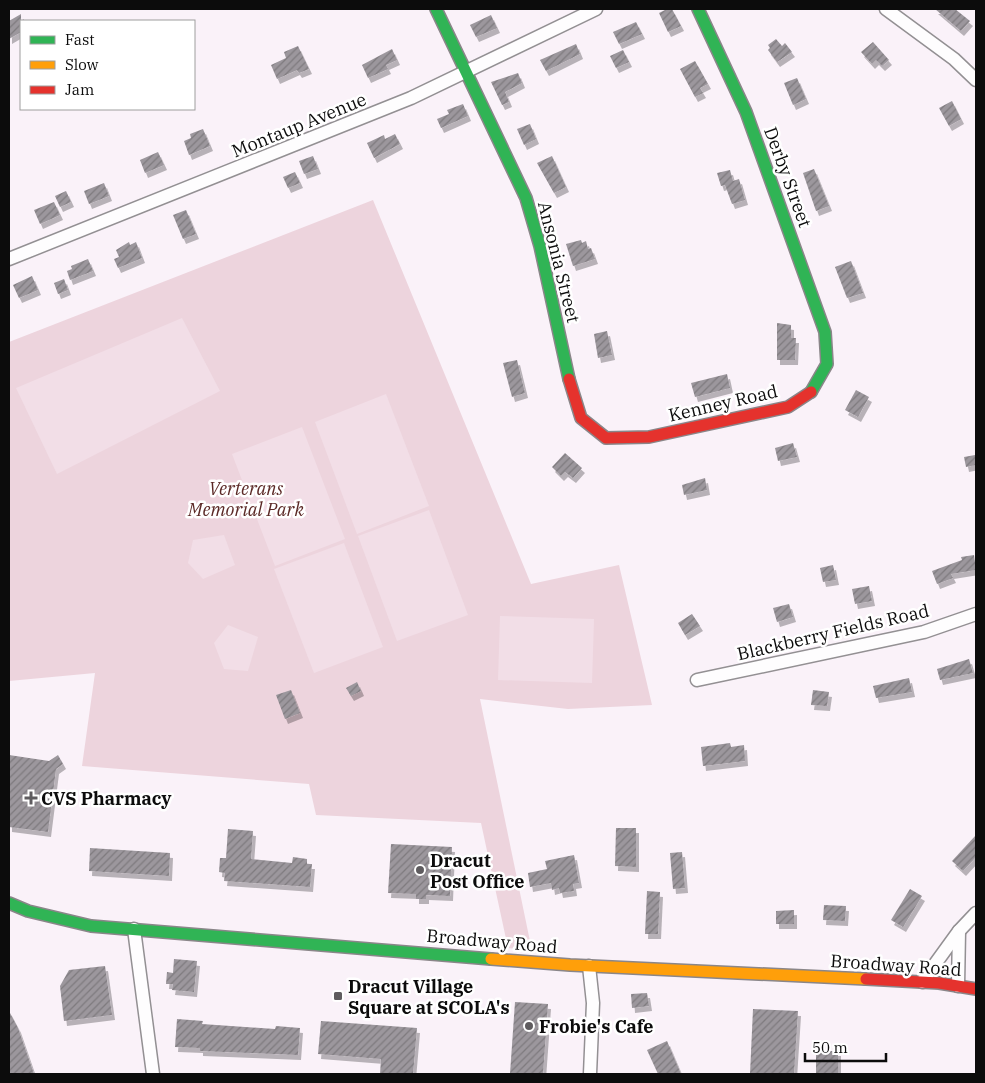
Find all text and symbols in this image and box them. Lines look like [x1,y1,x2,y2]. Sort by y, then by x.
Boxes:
legend [20,20,195,110]
text: Fast [65,30,95,49]
text: Slow [65,55,99,74]
text: Jam [65,80,94,99]
street label: Montaup Avenue [228,88,370,162]
street label: Derby Street [759,124,817,230]
street label: Ansonia Street [533,199,585,325]
street label: Kenney Road [666,379,780,427]
park label: Verterans Memorial Park [187,477,304,521]
street label: Blackberry Fields Road [735,599,931,665]
place label: CVS Pharmacy [41,787,172,810]
marker: CVS Pharmacy [25,792,37,804]
place label: Dracut Post Office [430,849,524,893]
marker: Dracut Post Office [414,864,426,876]
street label: Broadway Road [426,924,558,958]
street label: Broadway Road [830,949,962,981]
place label: Dracut Village Square at SCOLA's [348,975,510,1019]
marker: Dracut Village Square at SCOLA's [332,990,344,1002]
place label: Frobie's Cafe [539,1015,653,1038]
marker: Frobie's Cafe [523,1020,535,1032]
scale bar [805,1030,886,1062]
text: 50 m [812,1038,848,1057]

